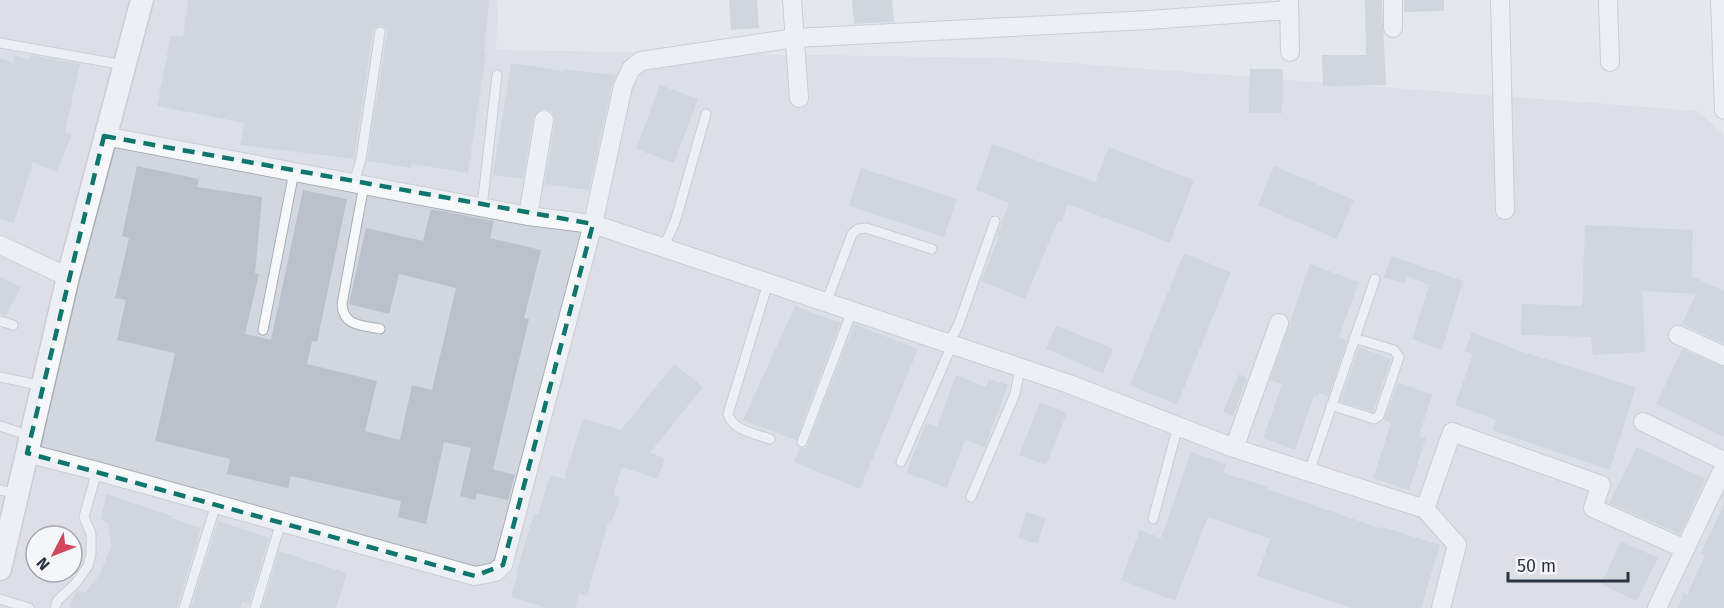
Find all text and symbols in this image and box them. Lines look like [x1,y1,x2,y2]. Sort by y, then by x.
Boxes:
north arrow [24,524,84,584]
scale bar [1508,545,1628,583]
text: N [33,553,54,574]
text: 50 m [1517,555,1556,577]

